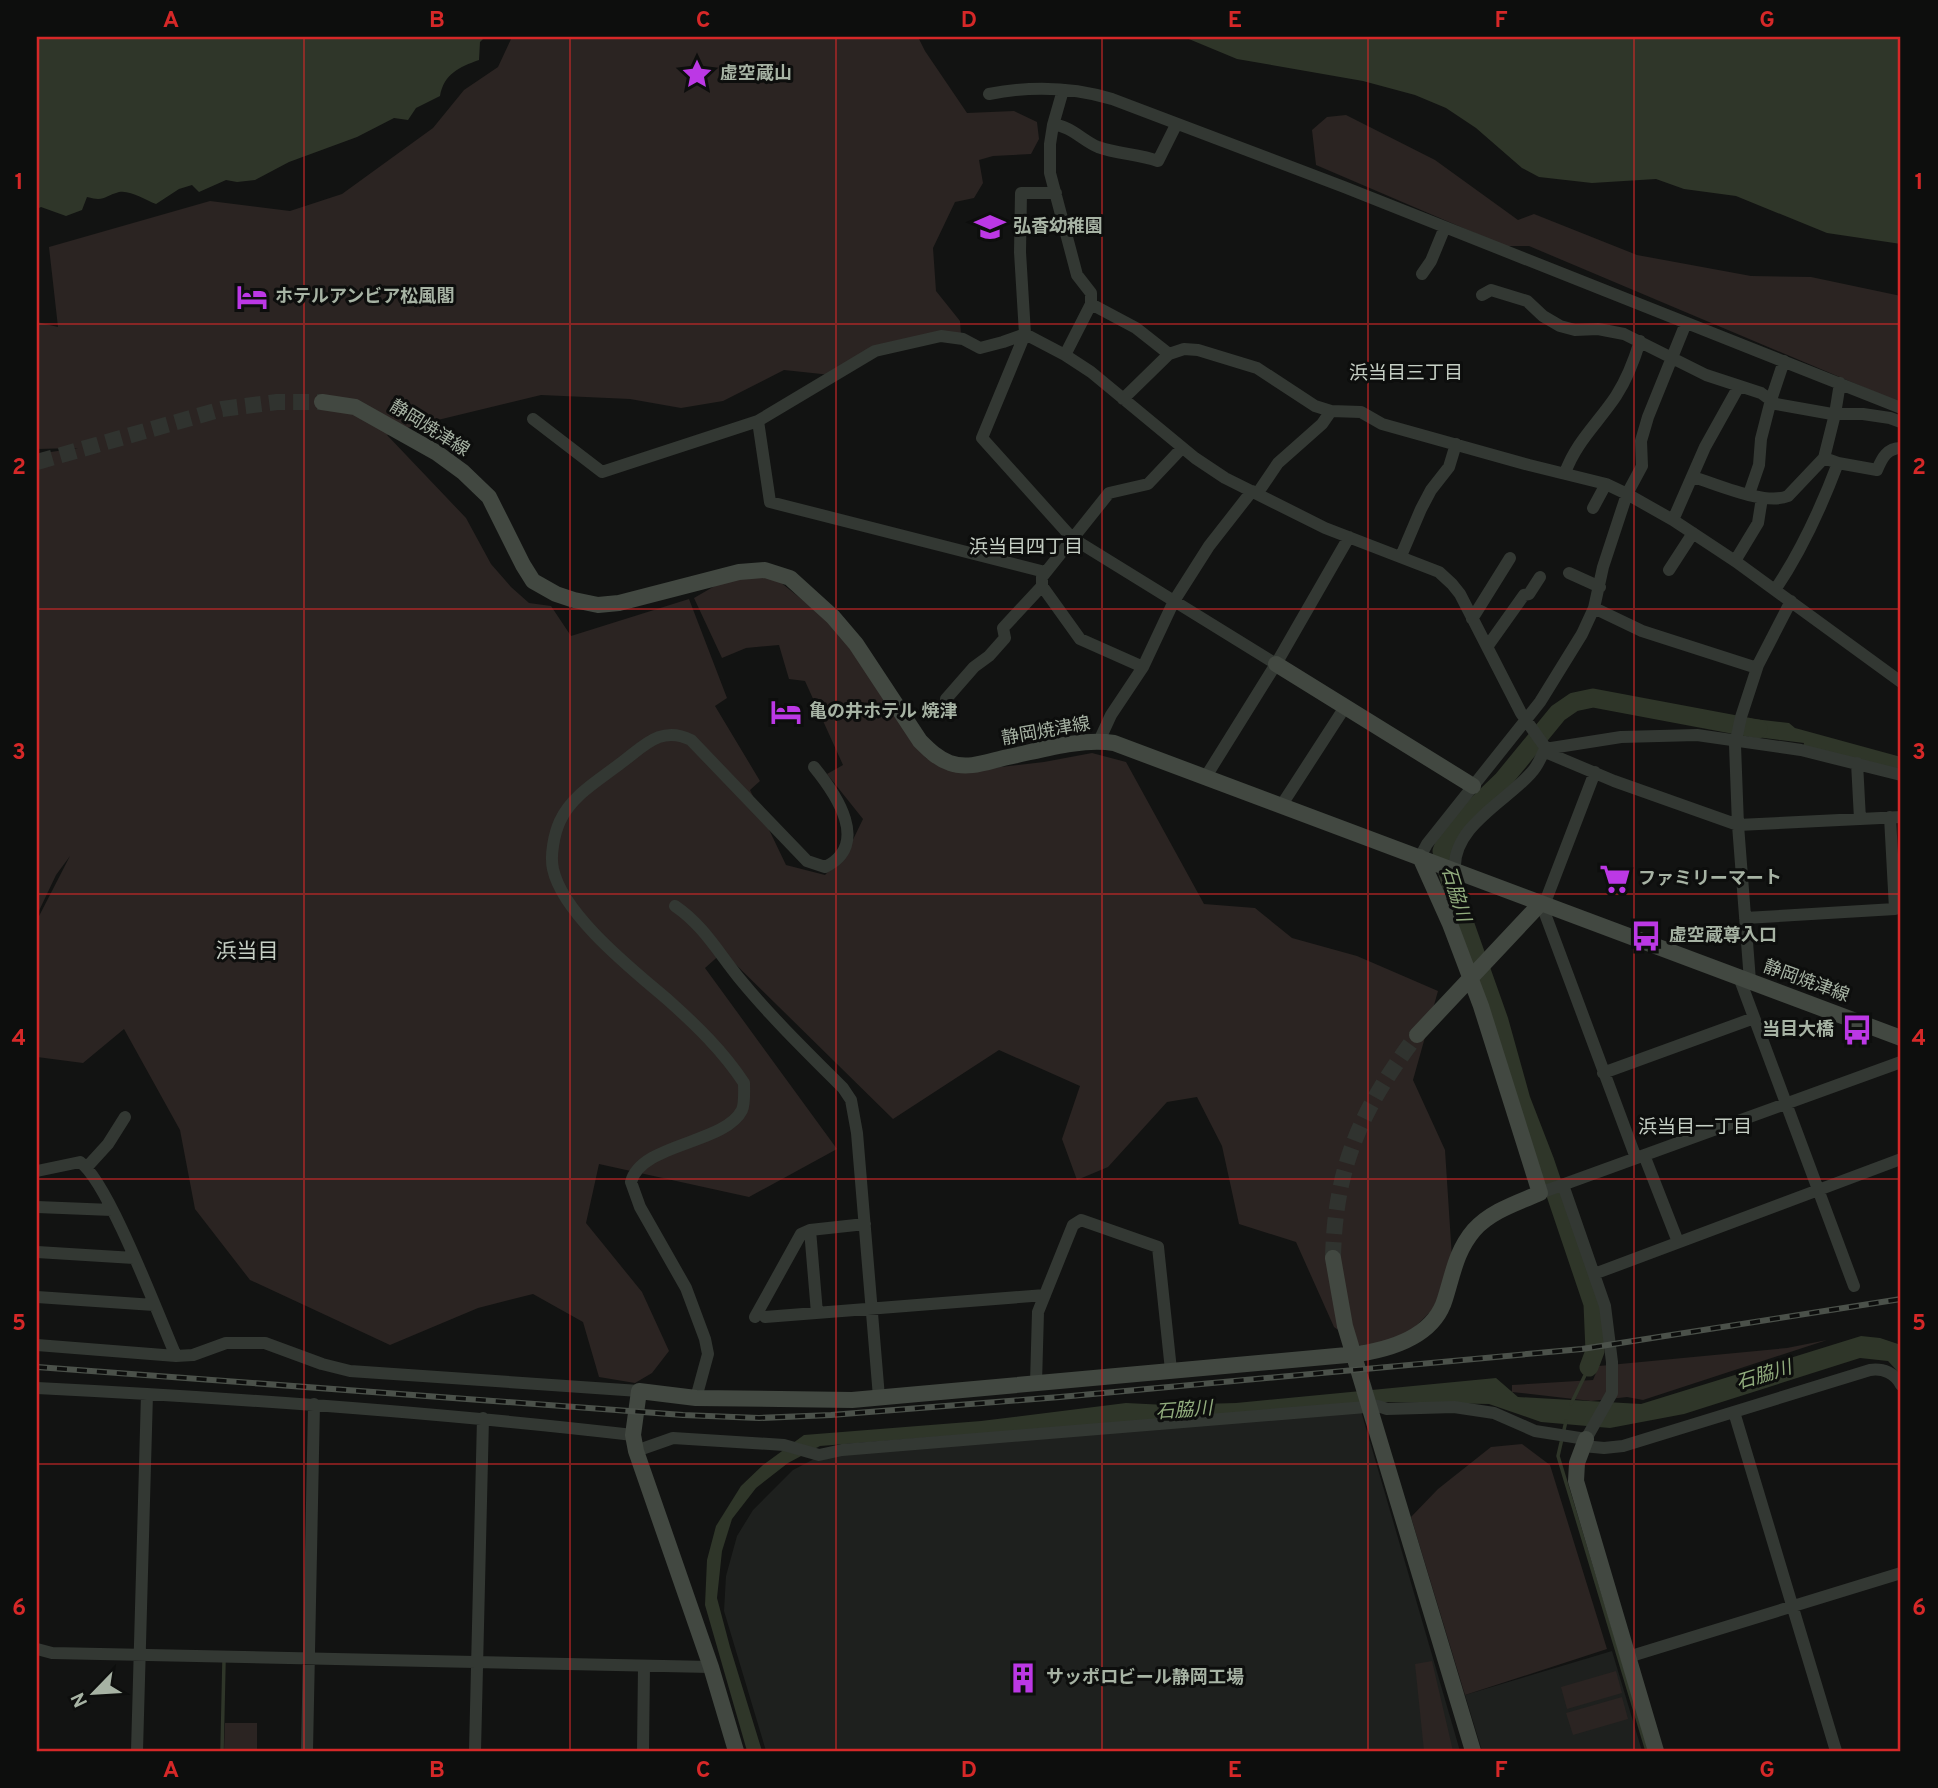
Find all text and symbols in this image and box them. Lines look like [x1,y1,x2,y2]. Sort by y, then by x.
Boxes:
text: A [163,7,179,36]
text: B [429,7,445,36]
text: C [696,7,710,36]
text: D [961,7,977,36]
text: E [1228,7,1242,36]
text: F [1494,7,1508,36]
text: G [1759,7,1775,36]
place icon: 虚空蔵山 [680,57,714,91]
place label: 虚空蔵山 [720,63,792,86]
text: 1 [14,169,24,198]
text: 1 [1914,169,1924,198]
school or university icon: 弘香幼稚園 [973,210,1007,244]
place label: 弘香幼稚園 [1013,216,1103,239]
hotel icon: ホテルアンビア松風閣 [235,280,269,314]
place label: ホテルアンビア松風閣 [275,286,454,309]
district label: 浜当目三丁目 [1349,362,1463,386]
street label: 静岡焼津線 [385,395,473,463]
text: 2 [12,454,26,483]
text: 2 [1912,454,1926,483]
district label: 浜当目四丁目 [969,536,1083,560]
hotel icon: 亀の井ホテル 焼津 [769,695,803,729]
place label: 亀の井ホテル 焼津 [809,700,958,724]
street label: 静岡焼津線 [1000,713,1092,751]
text: 3 [12,739,26,768]
text: 3 [1912,739,1926,768]
supermarket icon: ファミリーマート [1598,862,1632,896]
water label: 石脇川 [1435,863,1475,927]
place label: ファミリーマート [1638,868,1782,891]
bus stop icon: 虚空蔵尊入口 [1629,919,1663,953]
place label: 虚空蔵尊入口 [1669,925,1777,948]
district label: 浜当目 [216,939,279,966]
street label: 静岡焼津線 [1760,956,1852,1008]
bus stop icon: 当目大橋 [1840,1013,1874,1047]
place label: 当目大橋 [1762,1019,1834,1042]
text: 4 [12,1025,26,1054]
text: 4 [1912,1025,1926,1054]
district label: 浜当目一丁目 [1638,1116,1752,1140]
text: 5 [12,1310,26,1339]
text: 5 [1912,1310,1926,1339]
water label: 石脇川 [1733,1356,1797,1396]
water label: 石脇川 [1155,1397,1215,1425]
text: 6 [12,1595,26,1624]
text: 6 [1912,1595,1926,1624]
north arrow [60,1658,130,1728]
building icon: サッポロビール静岡工場 [1006,1661,1040,1695]
place label: サッポロビール静岡工場 [1046,1667,1244,1690]
text: N [67,1688,94,1711]
text: A [163,1757,179,1786]
text: B [429,1757,445,1786]
text: C [696,1757,710,1786]
text: D [961,1757,977,1786]
text: E [1228,1757,1242,1786]
text: F [1494,1757,1508,1786]
text: G [1759,1757,1775,1786]

